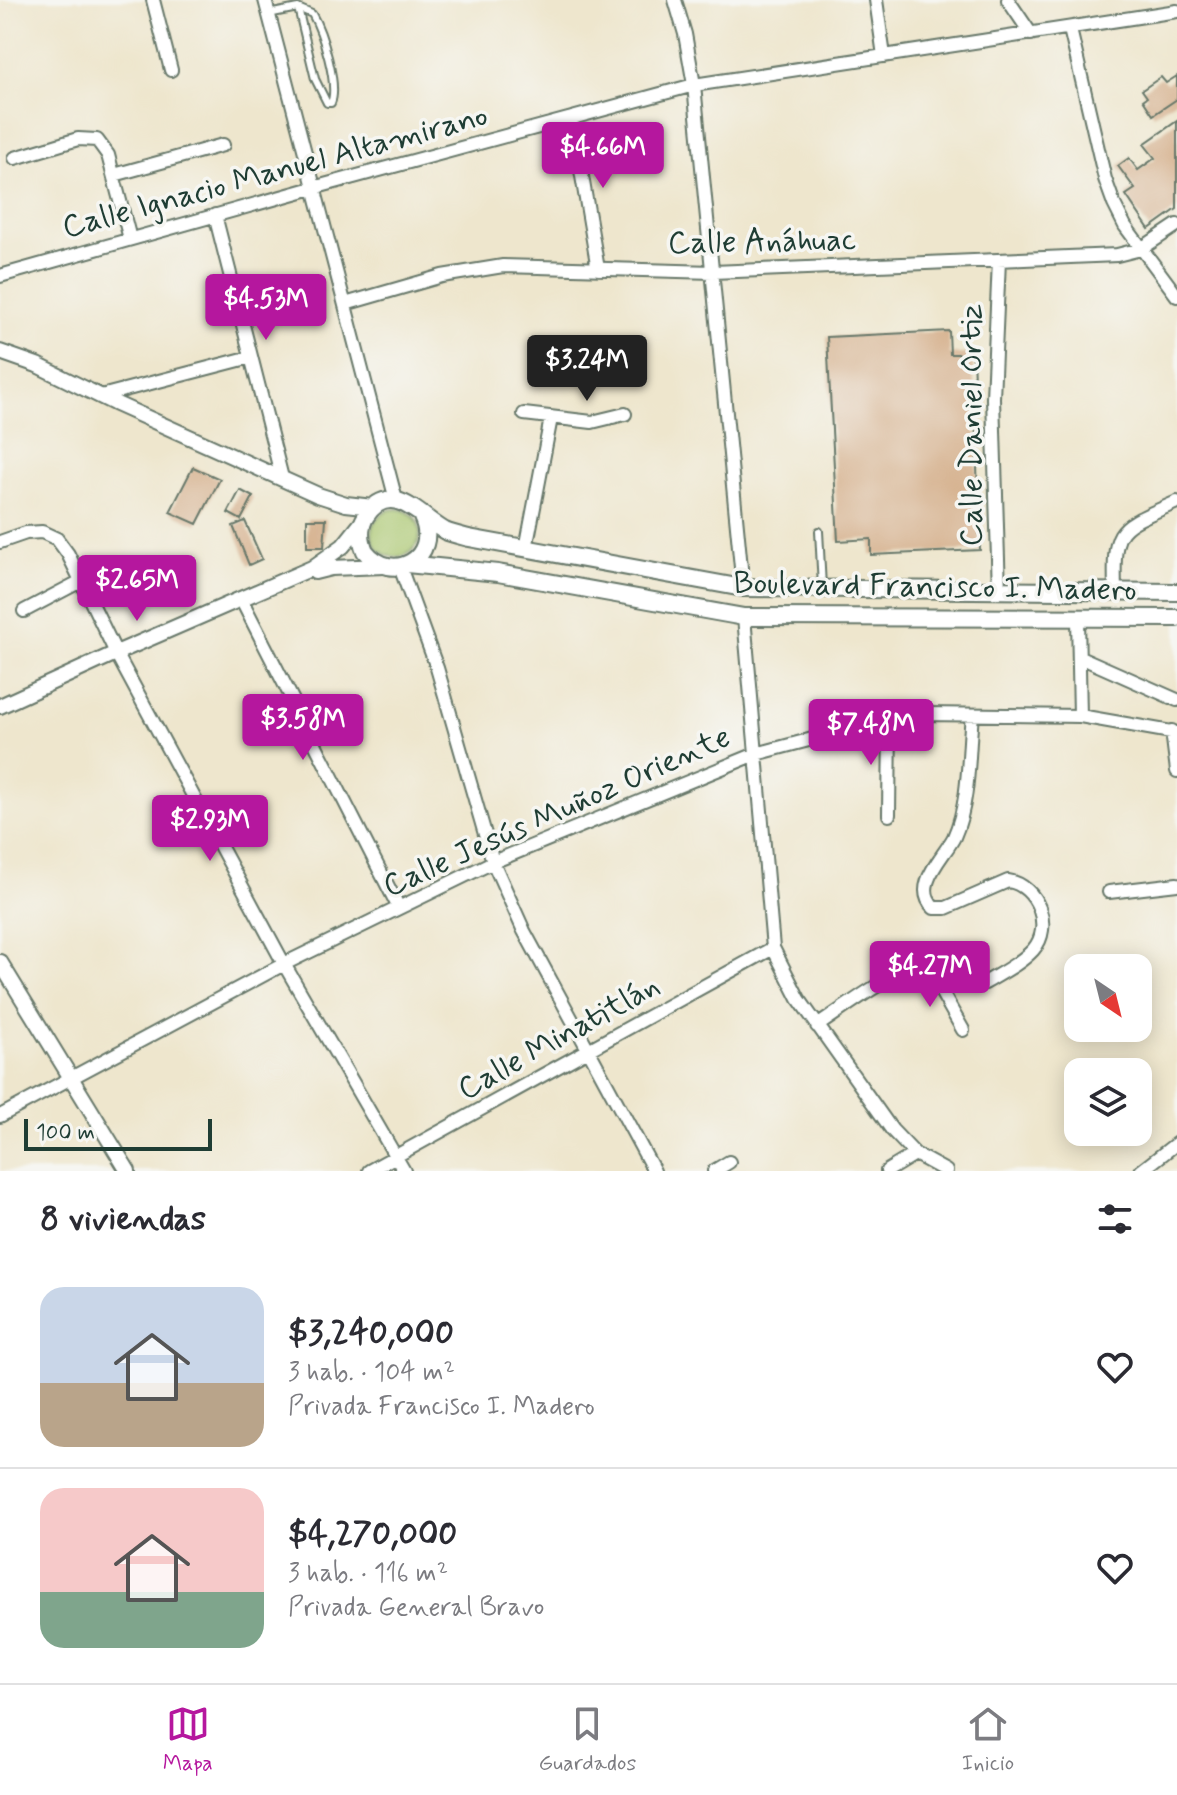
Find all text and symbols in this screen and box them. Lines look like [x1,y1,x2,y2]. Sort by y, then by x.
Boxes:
street label: Calle Ignacio Manuel Altamirano [58,95,492,249]
pin: $4.66M [538,122,668,190]
text: $4.66M [560,131,646,165]
street label: Calle Anáhuac [667,219,857,265]
pin: $4.53M [201,274,331,342]
text: $4.53M [223,283,309,317]
street label: Calle Daniel Ortiz [951,304,993,546]
pin: $3.24M [522,335,652,403]
text: $3.24M [545,344,629,378]
pin: $2.65M [72,555,202,623]
street label: Boulevard Francisco I. Madero [733,562,1137,612]
text: $2.65M [95,564,179,598]
pin: $3.58M [238,694,368,762]
pin: $7.48M [806,699,936,767]
text: $3.58M [260,703,346,737]
text: $7.48M [827,708,915,742]
street label: Calle Jesús Muñoz Oriente [377,716,737,908]
pin: $2.93M [145,795,275,863]
text: $2.93M [170,804,250,838]
pin: $4.27M [865,941,995,1009]
text: $4.27M [888,950,972,984]
north arrow [1064,954,1152,1042]
map controls [1064,954,1152,1146]
street label: Calle Minatitlán [451,965,667,1111]
button: layers [1064,1058,1152,1146]
scale bar [24,1115,212,1151]
text: 100 m [36,1119,95,1147]
text: 8 viviendas [40,1197,206,1242]
icon: filters [1093,1197,1137,1241]
text: $3,240,000 [288,1311,454,1356]
icon: home [104,1319,200,1415]
icon: heart [1093,1345,1137,1389]
text: 3 hab. · 104 m² [288,1356,455,1390]
text: Privada Francisco I. Madero [288,1390,595,1424]
text: $4,270,000 [288,1512,457,1557]
icon: home [104,1520,200,1616]
icon: heart [1093,1546,1137,1590]
text: 3 hab. · 116 m² [288,1557,448,1591]
text: Privada General Bravo [288,1591,544,1625]
tab: Mapa [163,1702,213,1778]
tab: Guardados [538,1702,636,1778]
tab: Inicio [962,1702,1014,1778]

